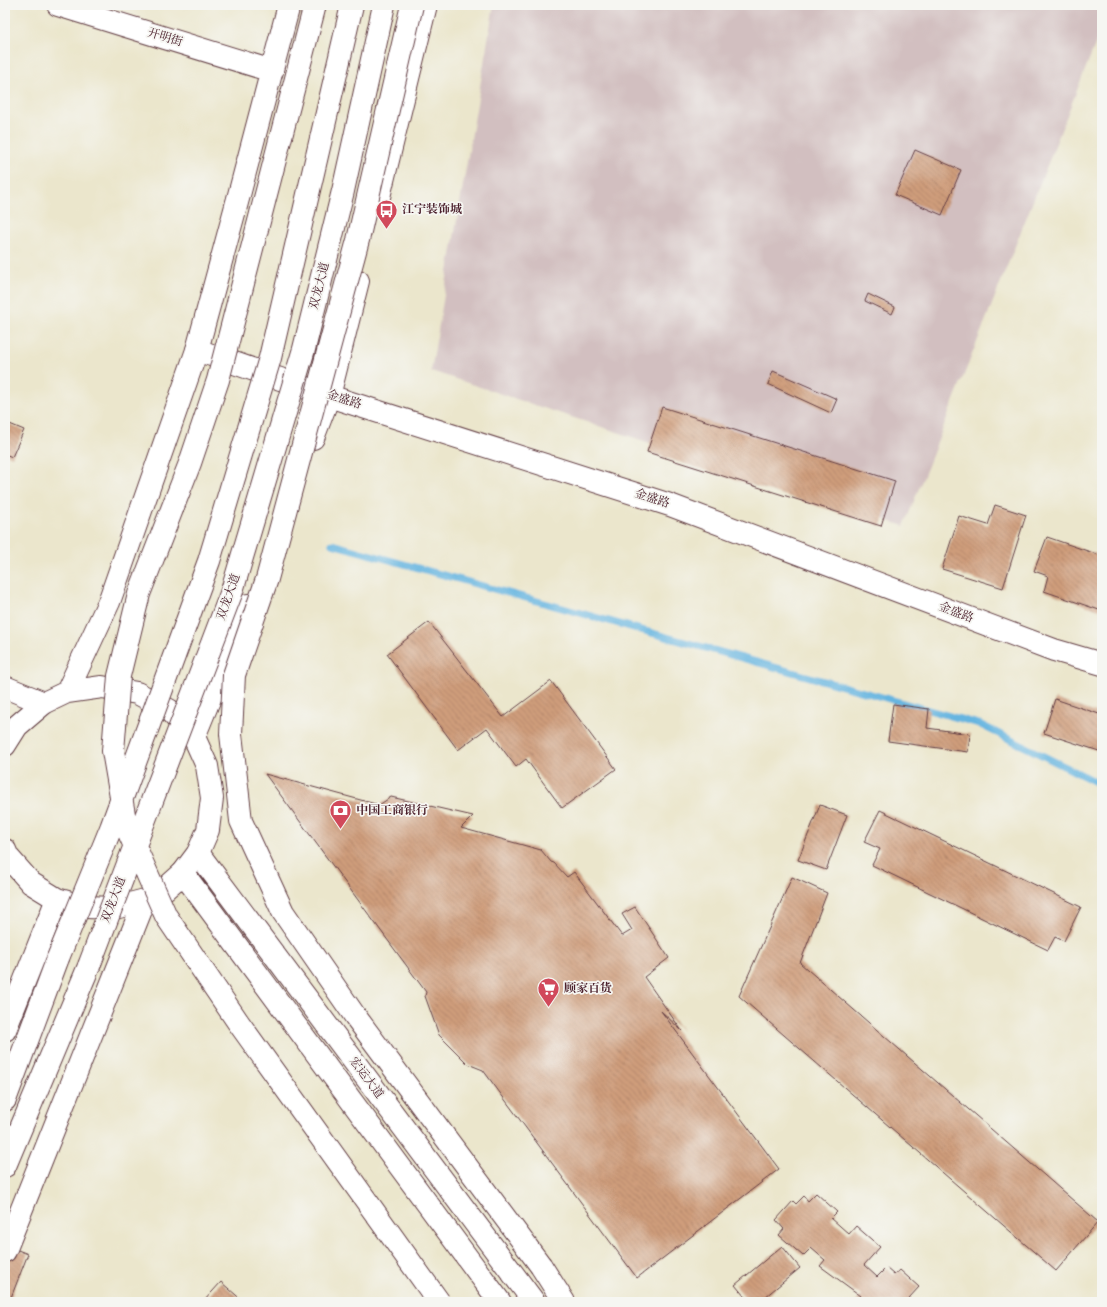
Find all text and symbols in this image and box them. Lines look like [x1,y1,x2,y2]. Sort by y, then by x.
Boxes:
street label: 开明街 [145,25,186,51]
bus stop icon: 江宁装饰城 [373,197,399,230]
place label: 江宁装饰城 [402,202,462,218]
street label: 双龙大道 [306,261,334,311]
street label: 金盛路 [324,387,364,413]
street label: 金盛路 [632,486,672,512]
street label: 双龙大道 [214,572,244,622]
street label: 金盛路 [936,599,976,627]
bank icon: 中国工商银行 [328,798,354,831]
place label: 中国工商银行 [356,803,428,819]
street label: 双龙大道 [98,875,130,925]
supermarket icon: 顾家百货 [536,976,562,1009]
place label: 顾家百货 [564,981,612,997]
street label: 宏运大道 [345,1054,387,1102]

